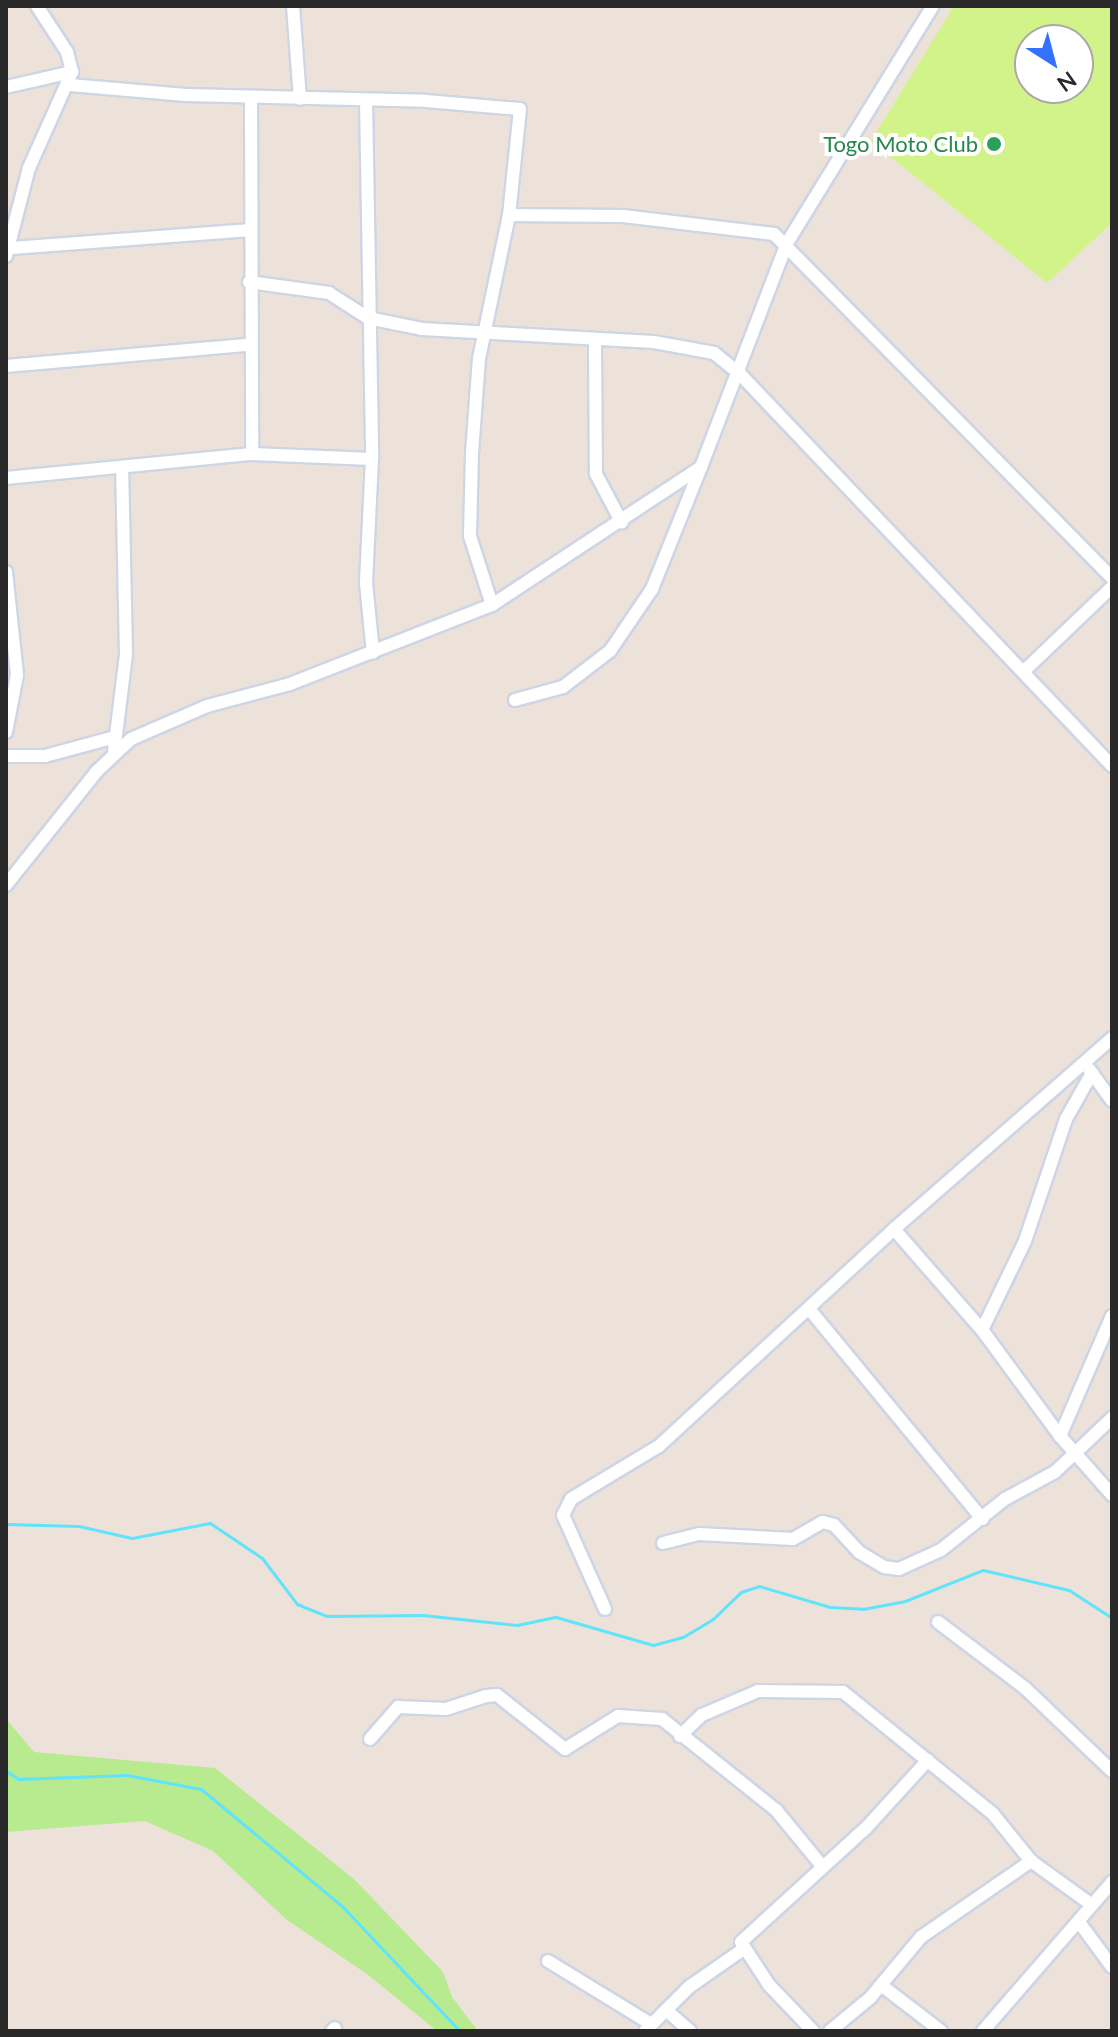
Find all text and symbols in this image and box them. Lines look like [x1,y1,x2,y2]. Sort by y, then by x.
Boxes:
north arrow [1014,24,1094,104]
text: N [1052,66,1082,98]
place label: Togo Moto Club [823,131,978,157]
marker: Togo Moto Club [985,135,1003,153]

